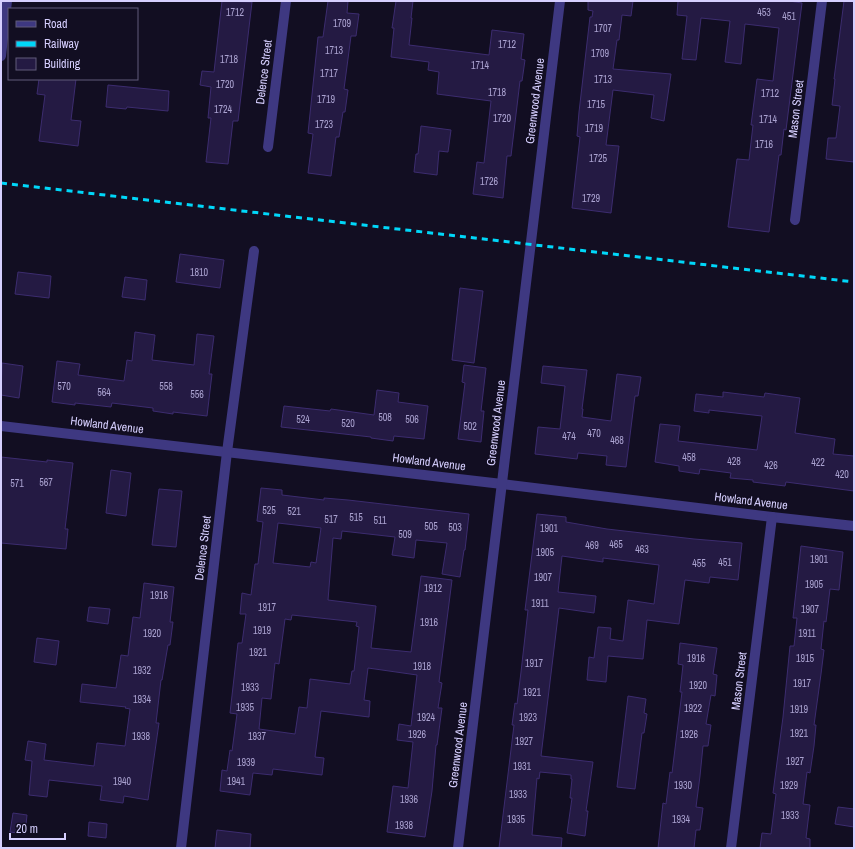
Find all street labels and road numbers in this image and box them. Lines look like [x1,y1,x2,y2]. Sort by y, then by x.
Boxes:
street label: Delence Street [252,38,276,105]
street label: Greenwood Avenue [522,57,548,145]
street label: Mason Street [784,79,808,139]
street label: Greenwood Avenue [483,379,509,467]
street label: Howland Avenue [69,413,145,437]
street label: Howland Avenue [391,450,467,474]
street label: Howland Avenue [713,489,789,513]
street label: Delence Street [191,514,215,581]
street label: Mason Street [727,651,751,711]
street label: Greenwood Avenue [445,701,471,789]

